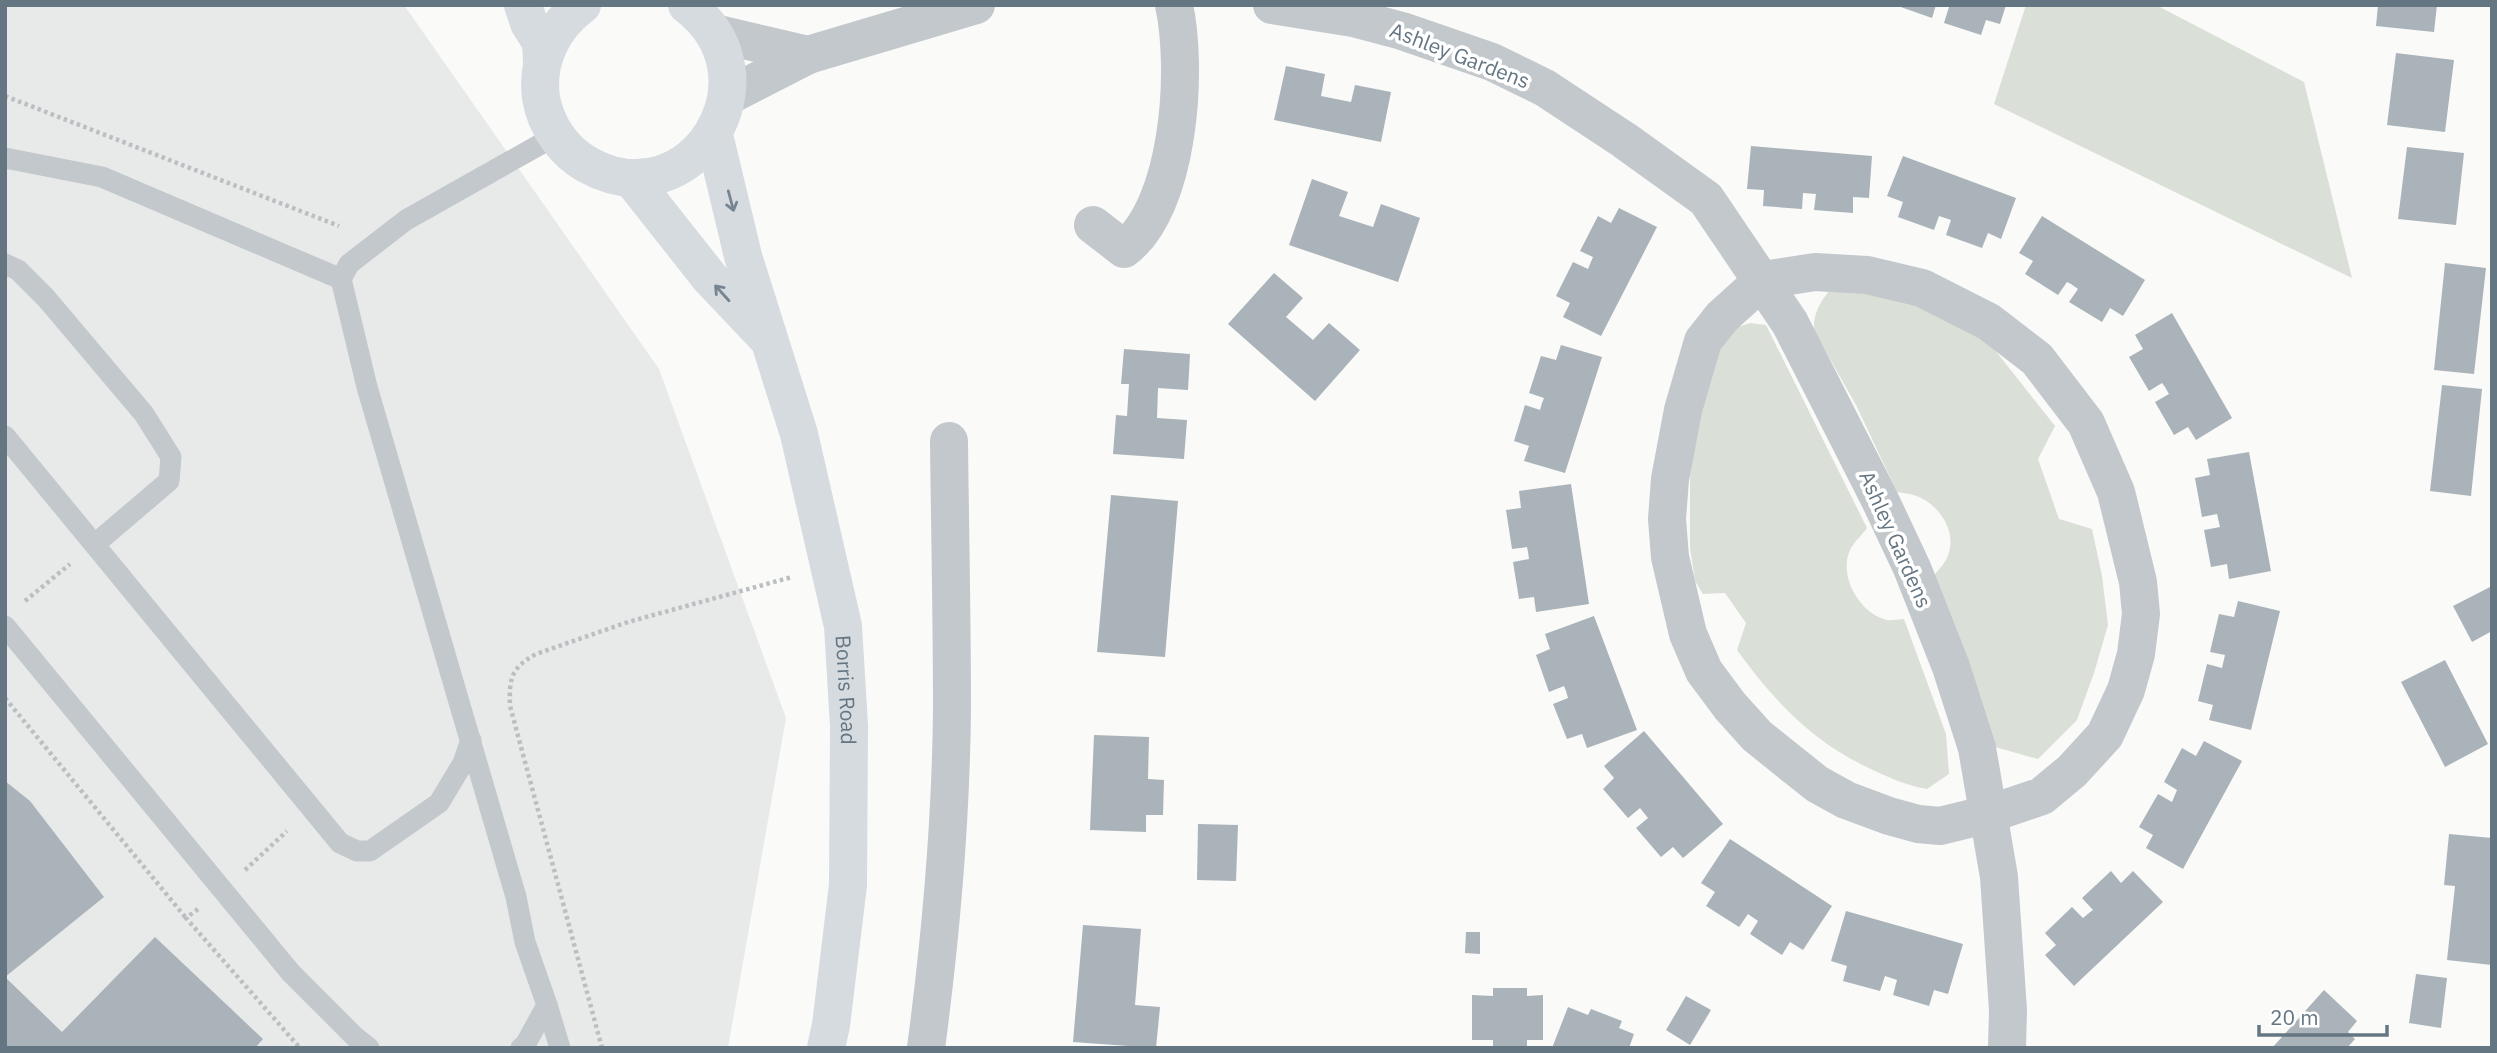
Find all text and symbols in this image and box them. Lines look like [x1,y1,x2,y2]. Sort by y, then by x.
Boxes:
street label: Ashley Gardens [1386,16,1534,94]
one-way arrow [725,189,738,212]
one-way arrow [714,285,731,302]
street label: Ashley Gardens [1853,466,1939,612]
street label: Borris Road [830,634,863,745]
scale bar [2259,993,2387,1038]
text: 20 m [2270,1003,2319,1031]

